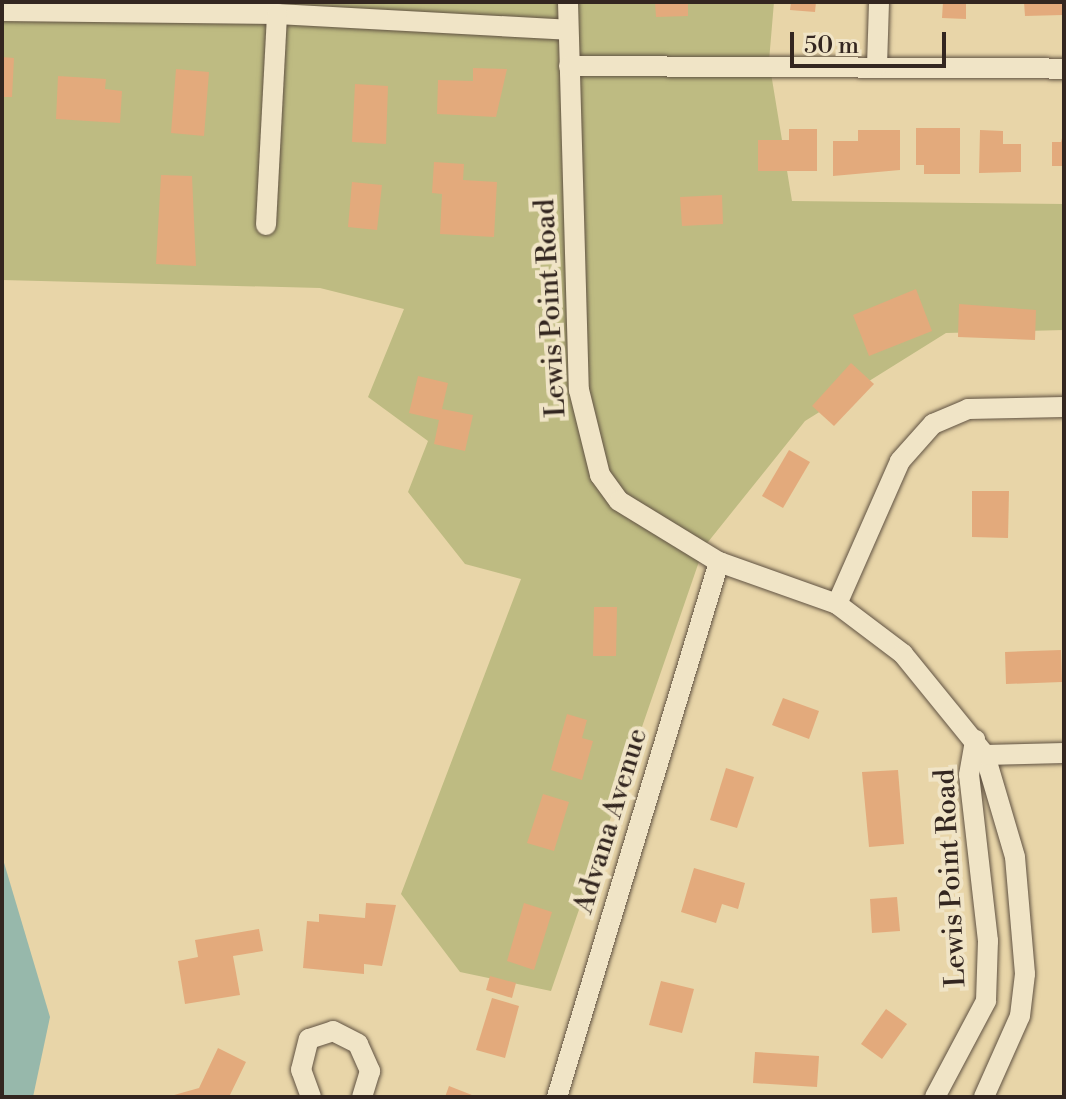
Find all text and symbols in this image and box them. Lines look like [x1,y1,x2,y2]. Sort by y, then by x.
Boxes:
scale bar [794,16,950,66]
text: 50 m [804,31,859,61]
street label: Lewis Point Road [529,198,573,418]
street label: Advana Avenue [567,724,655,918]
street label: Lewis Point Road [929,768,973,988]

